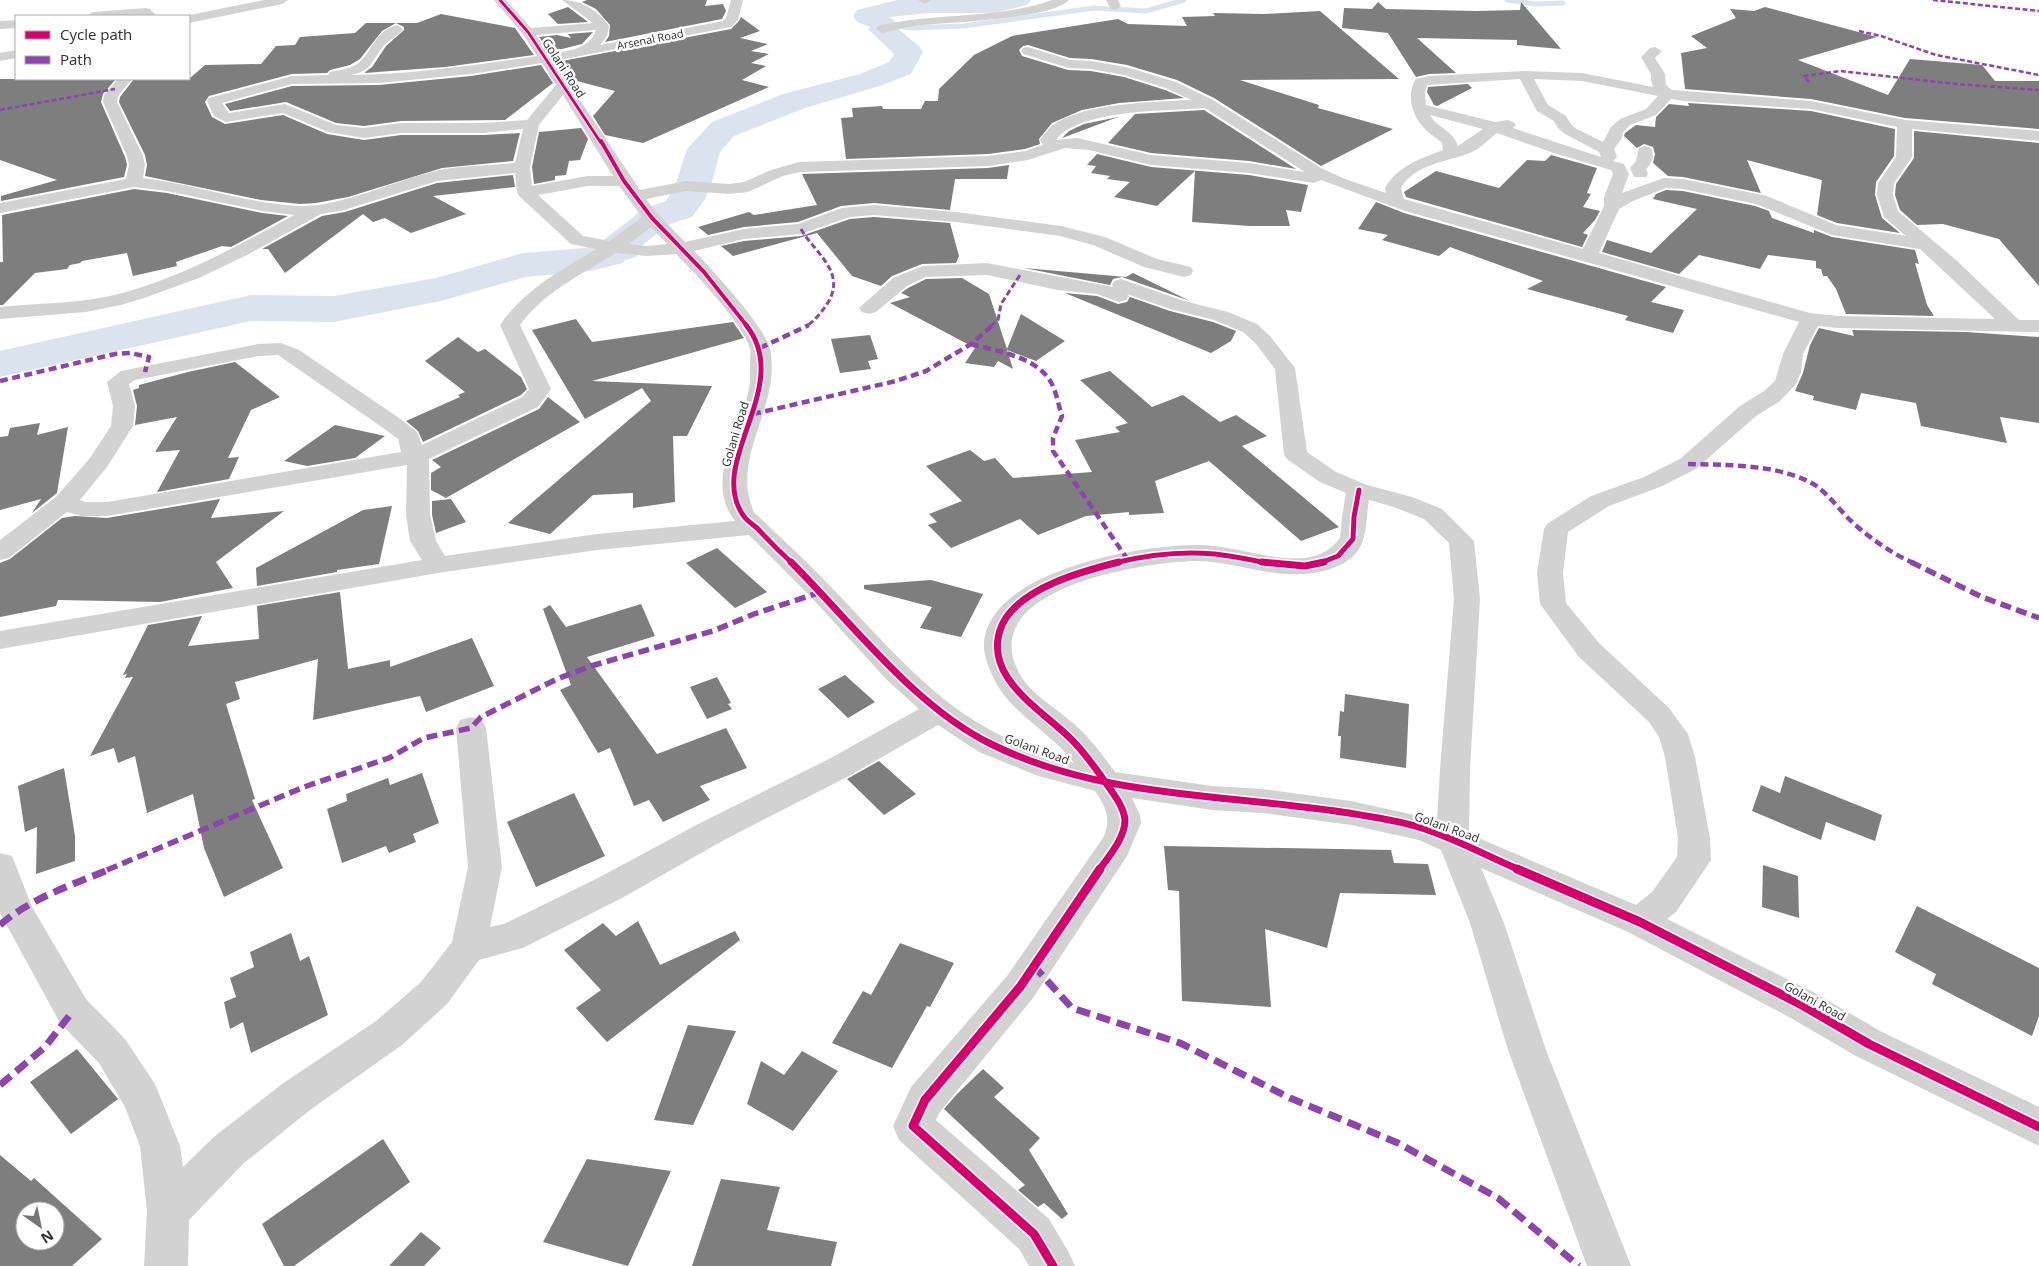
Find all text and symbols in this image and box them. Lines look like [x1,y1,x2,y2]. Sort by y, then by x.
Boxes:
legend [15,15,190,80]
text: Cycle path [60,24,132,44]
street label: Arsenal Road [615,25,685,53]
street label: Golani Road [538,35,590,101]
text: Path [60,49,92,69]
street label: Golani Road [717,399,753,469]
street label: Golani Road [1002,729,1072,769]
street label: Golani Road [1412,807,1482,847]
street label: Golani Road [1781,977,1849,1025]
north arrow [15,1201,65,1251]
text: N [37,1226,57,1248]

